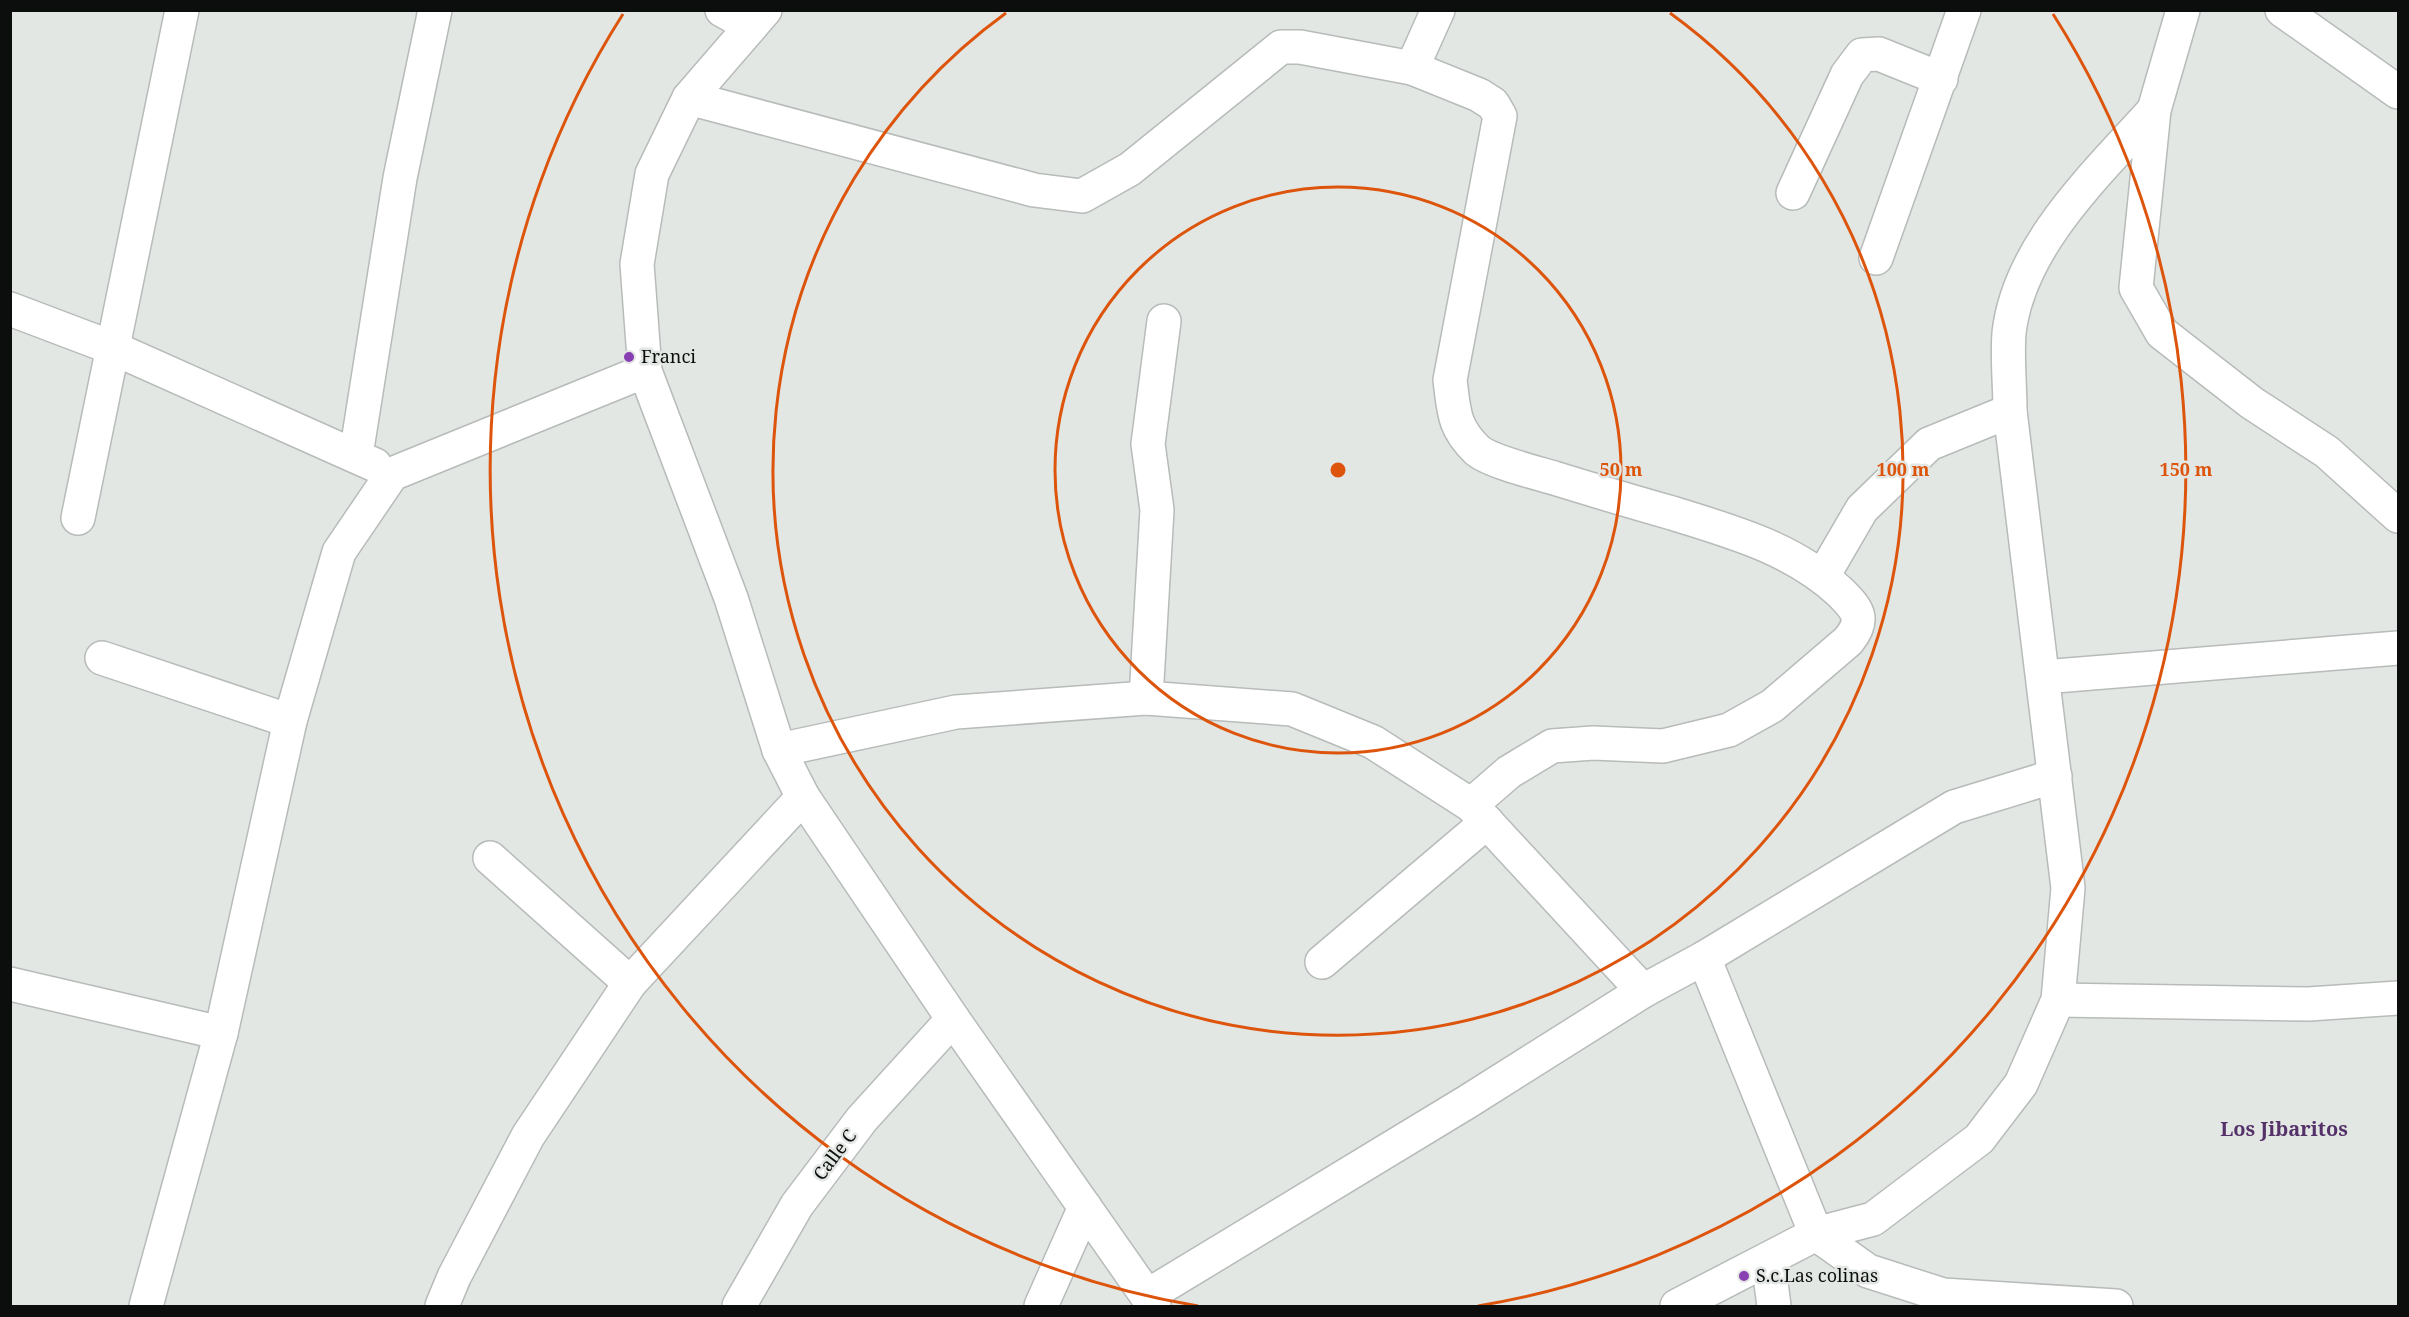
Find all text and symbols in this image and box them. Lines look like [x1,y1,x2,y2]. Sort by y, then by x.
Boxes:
place label: Franci [641,344,696,368]
marker: Franci [622,350,636,364]
text: 50 m [1600,457,1643,481]
text: 100 m [1877,457,1930,481]
text: 150 m [2160,457,2213,481]
centre of rings [1328,460,1348,480]
district label: Los Jibaritos [2220,1115,2348,1142]
street label: Calle C [807,1124,861,1185]
place label: S.c.Las colinas [1756,1263,1878,1287]
marker: S.c.Las colinas [1737,1269,1751,1283]

